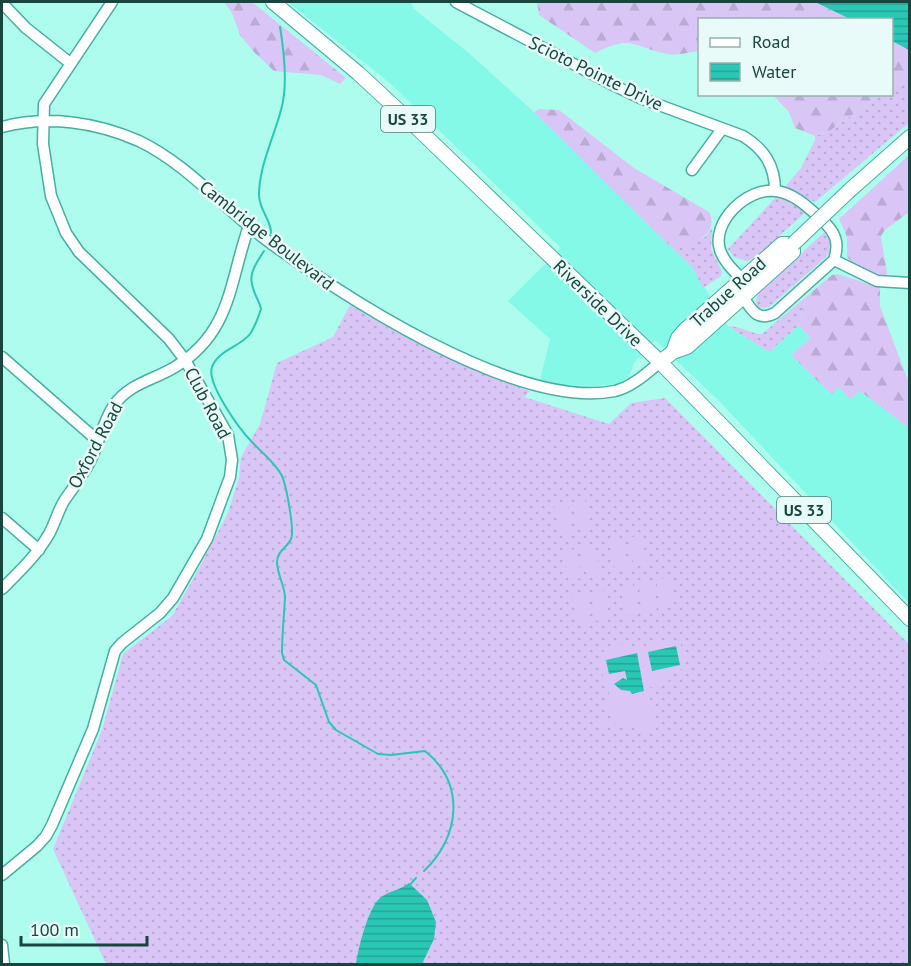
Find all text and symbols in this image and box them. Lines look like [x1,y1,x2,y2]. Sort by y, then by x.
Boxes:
legend [698,18,893,96]
text: Road [752,30,790,53]
street label: Scioto Pointe Drive [525,31,667,115]
text: Water [752,60,796,83]
road number: US 33 [381,106,435,132]
street label: Cambridge Boulevard [195,175,339,295]
street label: Trabue Road [685,252,771,332]
street label: Riverside Drive [548,255,648,351]
street label: Club Road [180,363,236,443]
street label: Oxford Road [63,398,127,492]
road number: US 33 [777,497,831,523]
scale bar [21,909,147,947]
text: 100 m [30,918,79,941]

